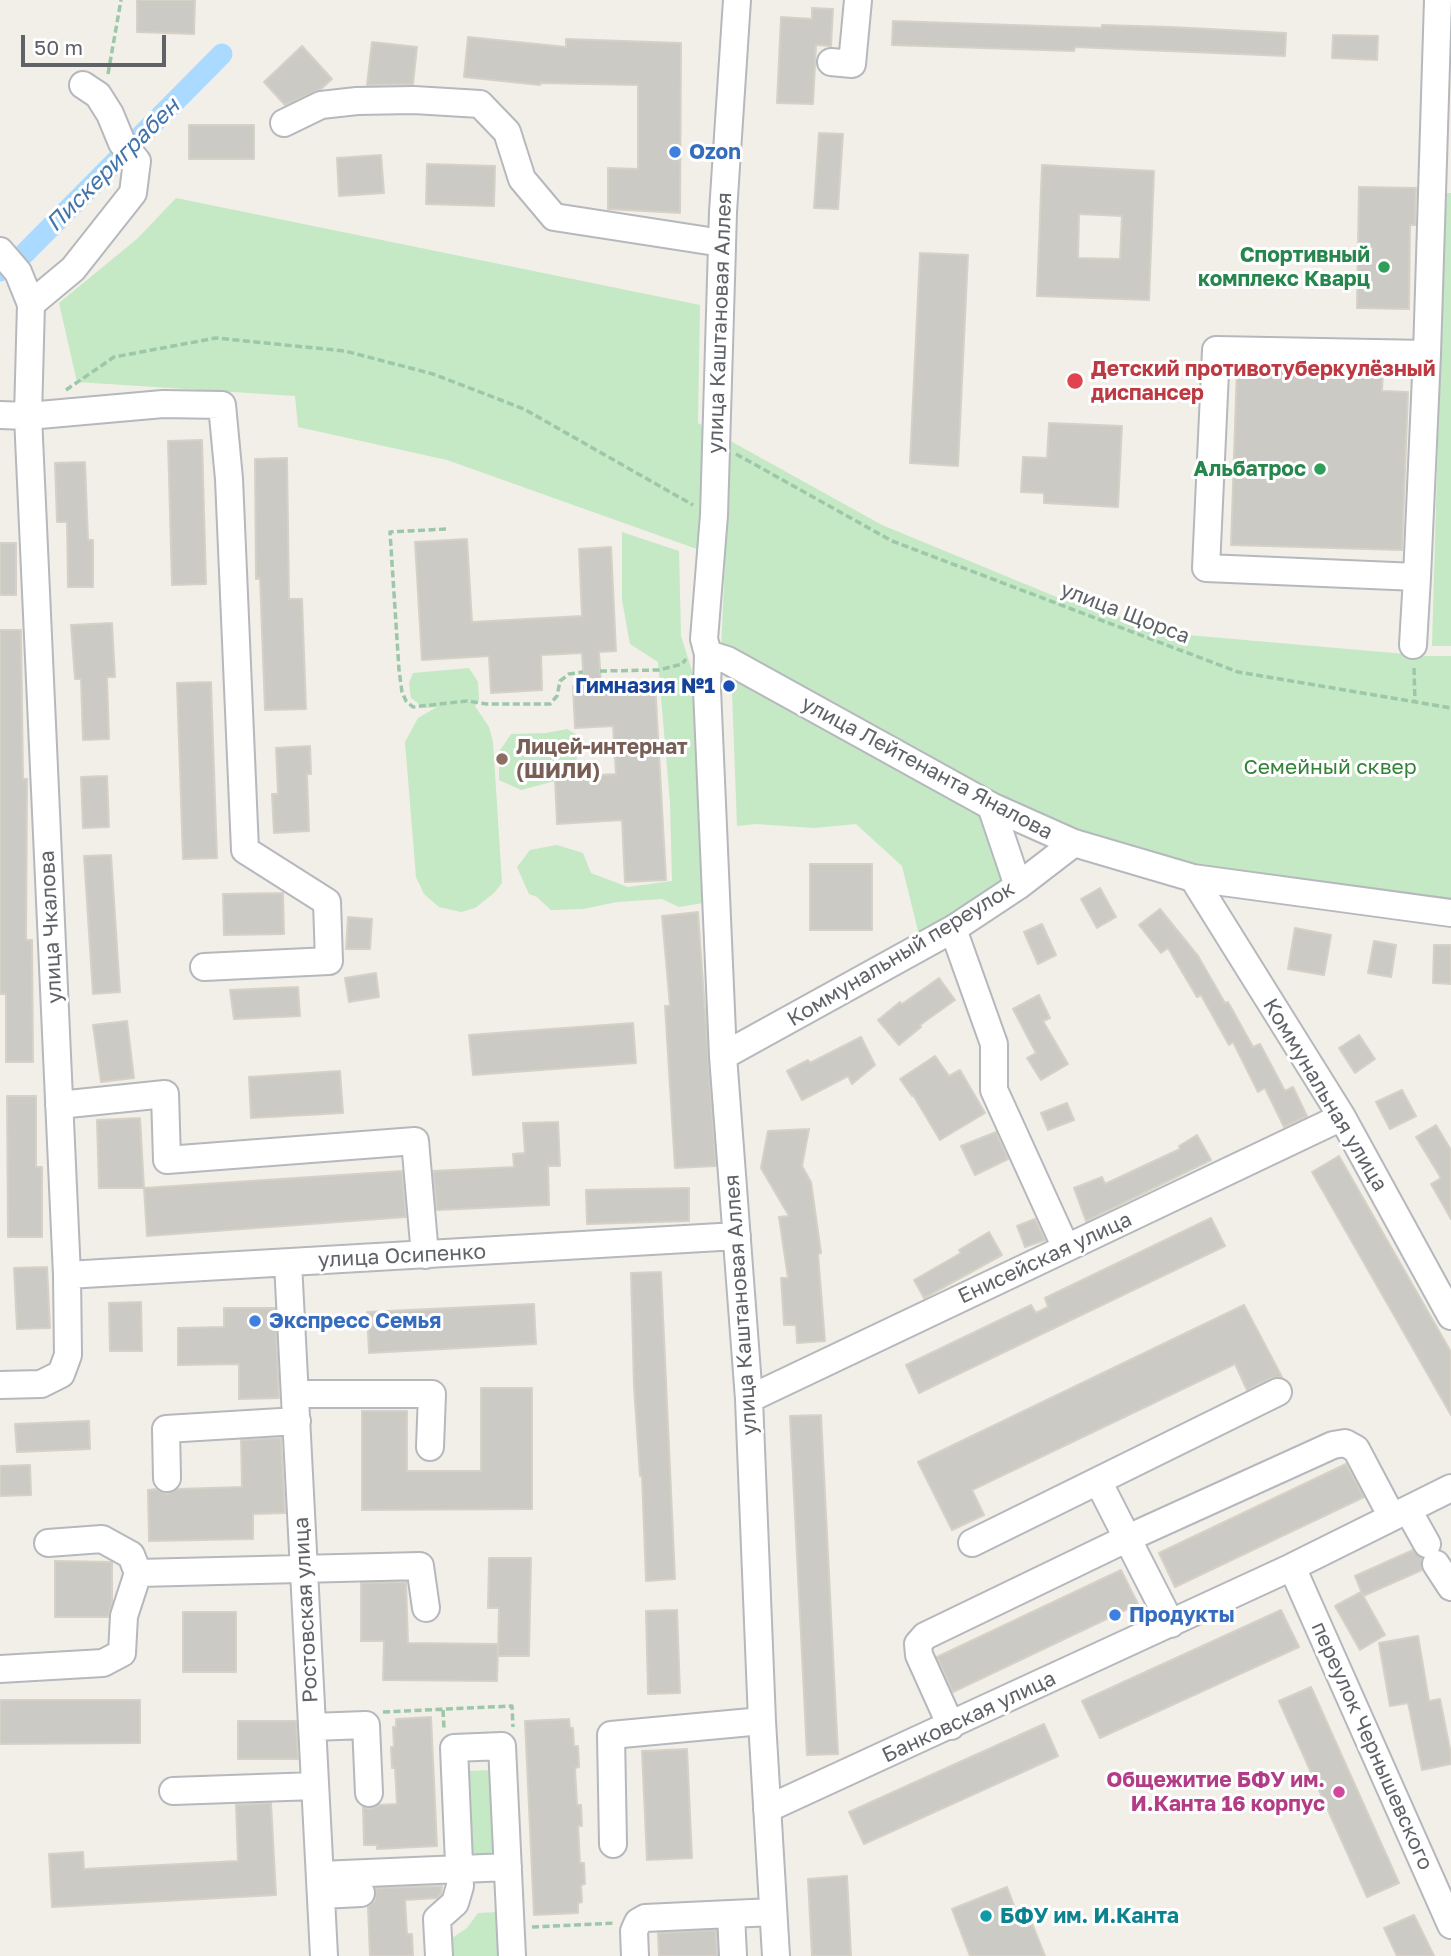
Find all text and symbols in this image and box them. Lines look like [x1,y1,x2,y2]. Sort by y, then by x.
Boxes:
scale bar [24,21,170,65]
text: 50 m [34,34,83,60]
water label: Пискериграбен [41,93,185,237]
place label: Ozon [689,139,741,165]
marker: Ozon [667,144,683,160]
street label: улица Каштановая Аллея [703,192,737,454]
place label: Спортивный комплекс Кварц [1198,242,1370,292]
marker: Спортивный комплекс Кварц [1376,259,1392,275]
place label: Детский противотуберкулёзный диспансер [1091,356,1436,406]
marker: Детский противотуберкулёзный диспансер [1065,371,1085,391]
place label: Альбатрос [1193,456,1306,482]
marker: Альбатрос [1312,461,1328,477]
street label: улица Щорса [1057,577,1193,649]
place label: Гимназия №1 [575,673,715,699]
marker: Гимназия №1 [721,678,737,694]
street label: улица Лейтенанта Яналова [797,691,1057,845]
place label: Лицей-интернат (ШИЛИ) [516,734,688,784]
marker: Лицей-интернат (ШИЛИ) [494,751,510,767]
park label: Семейный сквер [1243,754,1417,780]
street label: улица Чкалова [34,850,68,1004]
street label: Коммунальный переулок [783,876,1019,1032]
street label: Коммунальная улица [1257,994,1393,1196]
street label: улица Каштановая Аллея [719,1174,763,1436]
street label: Енисейская улица [954,1207,1136,1309]
street label: улица Осипенко [317,1239,487,1273]
place label: Экспресс Семья [269,1308,441,1334]
marker: Экспресс Семья [247,1313,263,1329]
street label: Ростовская улица [289,1516,323,1704]
place label: Продукты [1129,1602,1235,1628]
marker: Продукты [1107,1607,1123,1623]
street label: переулок Чернышевского [1306,1618,1438,1874]
street label: Банковская улица [878,1666,1060,1768]
place label: Общежитие БФУ им. И.Канта 16 корпус [1106,1767,1325,1817]
marker: Общежитие БФУ им. И.Канта 16 корпус [1331,1784,1347,1800]
place label: БФУ им. И.Канта [1000,1903,1179,1929]
marker: БФУ им. И.Канта [978,1908,994,1924]

